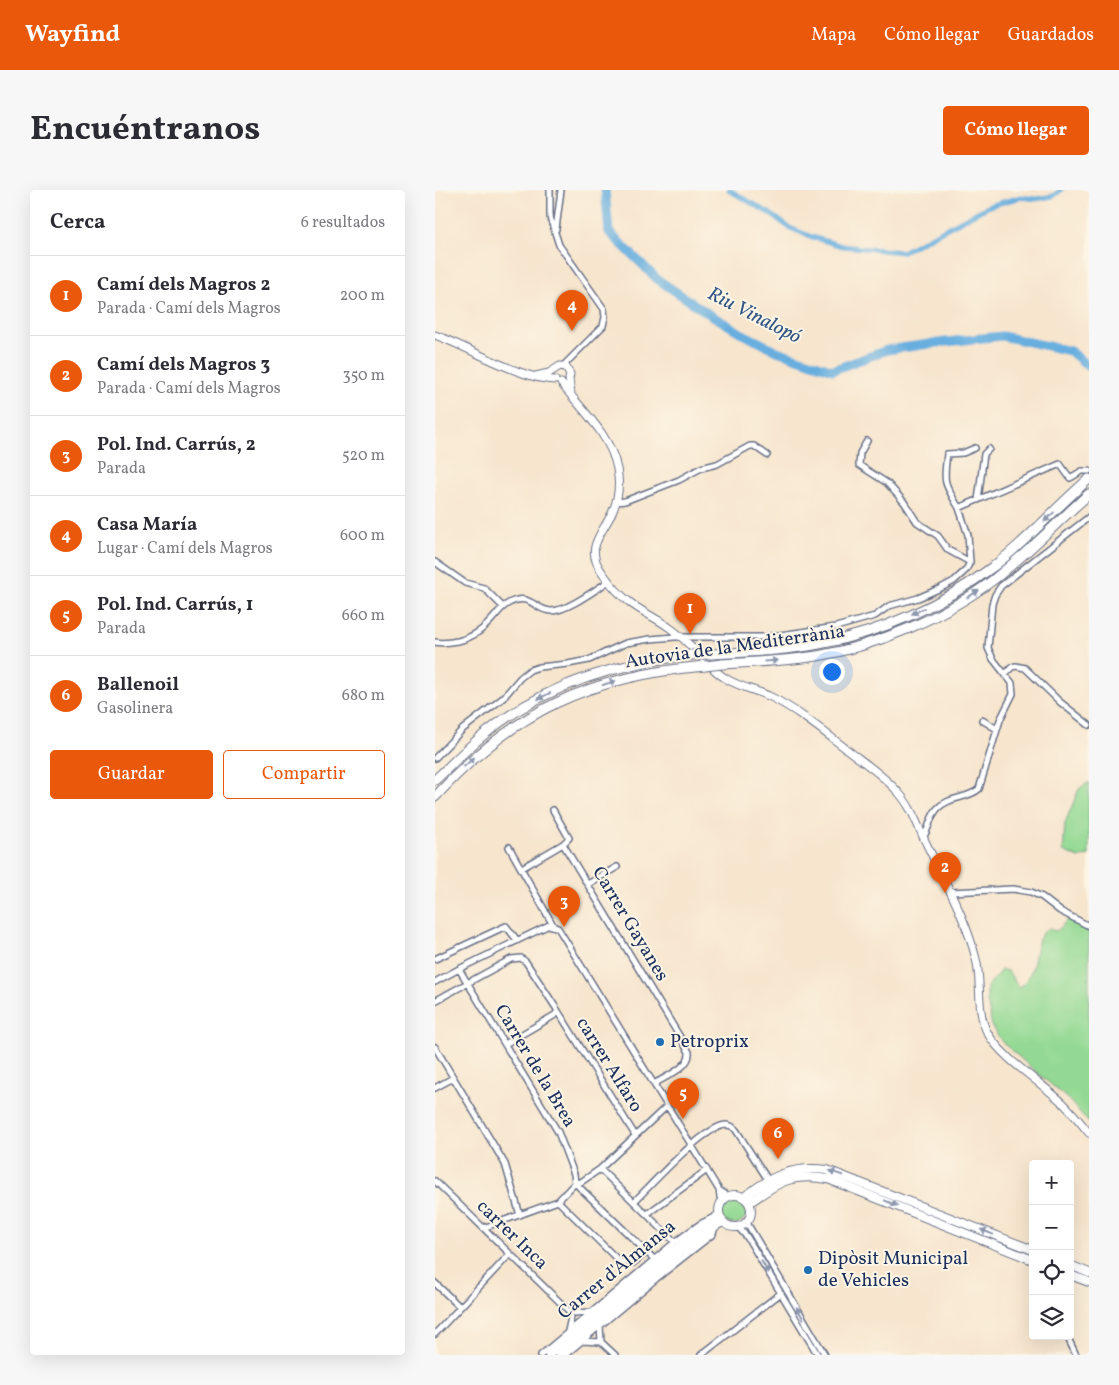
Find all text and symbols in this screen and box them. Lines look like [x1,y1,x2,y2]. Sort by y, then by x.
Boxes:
text: Wayfind [25,18,120,52]
text: Mapa [811,23,856,48]
text: Cómo llegar [884,23,980,48]
text: Guardados [1008,23,1094,48]
text: Encuéntranos [30,106,260,154]
button: Cómo llegar [943,106,1089,155]
text: Cerca [50,208,105,237]
text: 6 resultados [301,212,385,234]
text: Camí dels Magros 2 [97,272,270,298]
water label: Riu Vinalopó [703,281,805,351]
text: 1 [63,285,69,307]
text: 200 m [340,285,385,307]
pin: 4 [556,290,588,331]
text: Parada · Camí dels Magros [97,298,281,320]
text: Camí dels Magros 3 [97,352,270,378]
text: 2 [62,365,70,387]
text: 350 m [342,365,385,387]
text: Parada · Camí dels Magros [97,378,281,400]
text: Pol. Ind. Carrús, 2 [97,432,256,458]
text: 3 [62,445,70,467]
text: 520 m [342,445,385,467]
text: Parada [97,458,146,480]
one-way arrow [1043,511,1055,523]
text: Casa María [97,512,197,538]
text: 4 [61,525,71,547]
text: 600 m [340,525,385,547]
text: Lugar · Camí dels Magros [97,538,273,560]
one-way arrow [966,589,979,599]
text: Pol. Ind. Carrús, 1 [97,592,253,618]
pin: 1 [674,593,706,634]
text: 5 [62,605,70,627]
text: 660 m [342,605,385,627]
one-way arrow [911,607,925,615]
text: Parada [97,618,146,640]
street label: Autovia de la Mediterrània [623,619,847,675]
one-way arrow [763,657,779,665]
your location [819,659,845,685]
text: Ballenoil [97,672,179,698]
one-way arrow [601,678,616,686]
text: 6 [62,685,70,707]
text: 680 m [342,685,385,707]
one-way arrow [537,692,551,700]
text: Gasolinera [97,698,173,720]
button: Guardar [50,750,213,799]
button: Compartir [223,750,385,799]
one-way arrow [462,756,474,768]
pin: 2 [929,852,961,893]
street label: Carrer Gayanes [585,862,675,986]
pin: 3 [548,886,580,927]
street label: Carrer de la Brea [488,1000,582,1132]
street label: carrer Alfaro [569,1012,649,1118]
place label: Petroprix [670,1029,749,1055]
marker: Petroprix [654,1036,666,1048]
pin: 5 [667,1078,699,1119]
pin: 6 [762,1118,794,1159]
map controls [1029,1160,1074,1340]
button: + [1029,1160,1074,1205]
one-way arrow [828,1169,843,1177]
street label: carrer Inca [470,1194,554,1276]
one-way arrow [884,1199,899,1207]
button: − [1029,1205,1074,1250]
street label: Carrer d'Almansa [552,1214,682,1326]
one-way arrow [980,1228,995,1235]
place label: Dipòsit Municipal de Vehicles [818,1246,969,1294]
button: locate [1029,1250,1074,1295]
one-way arrow [761,1261,770,1274]
marker: Dipòsit Municipal de Vehicles [802,1264,814,1276]
button: layers [1029,1295,1074,1340]
one-way arrow [796,1307,805,1320]

